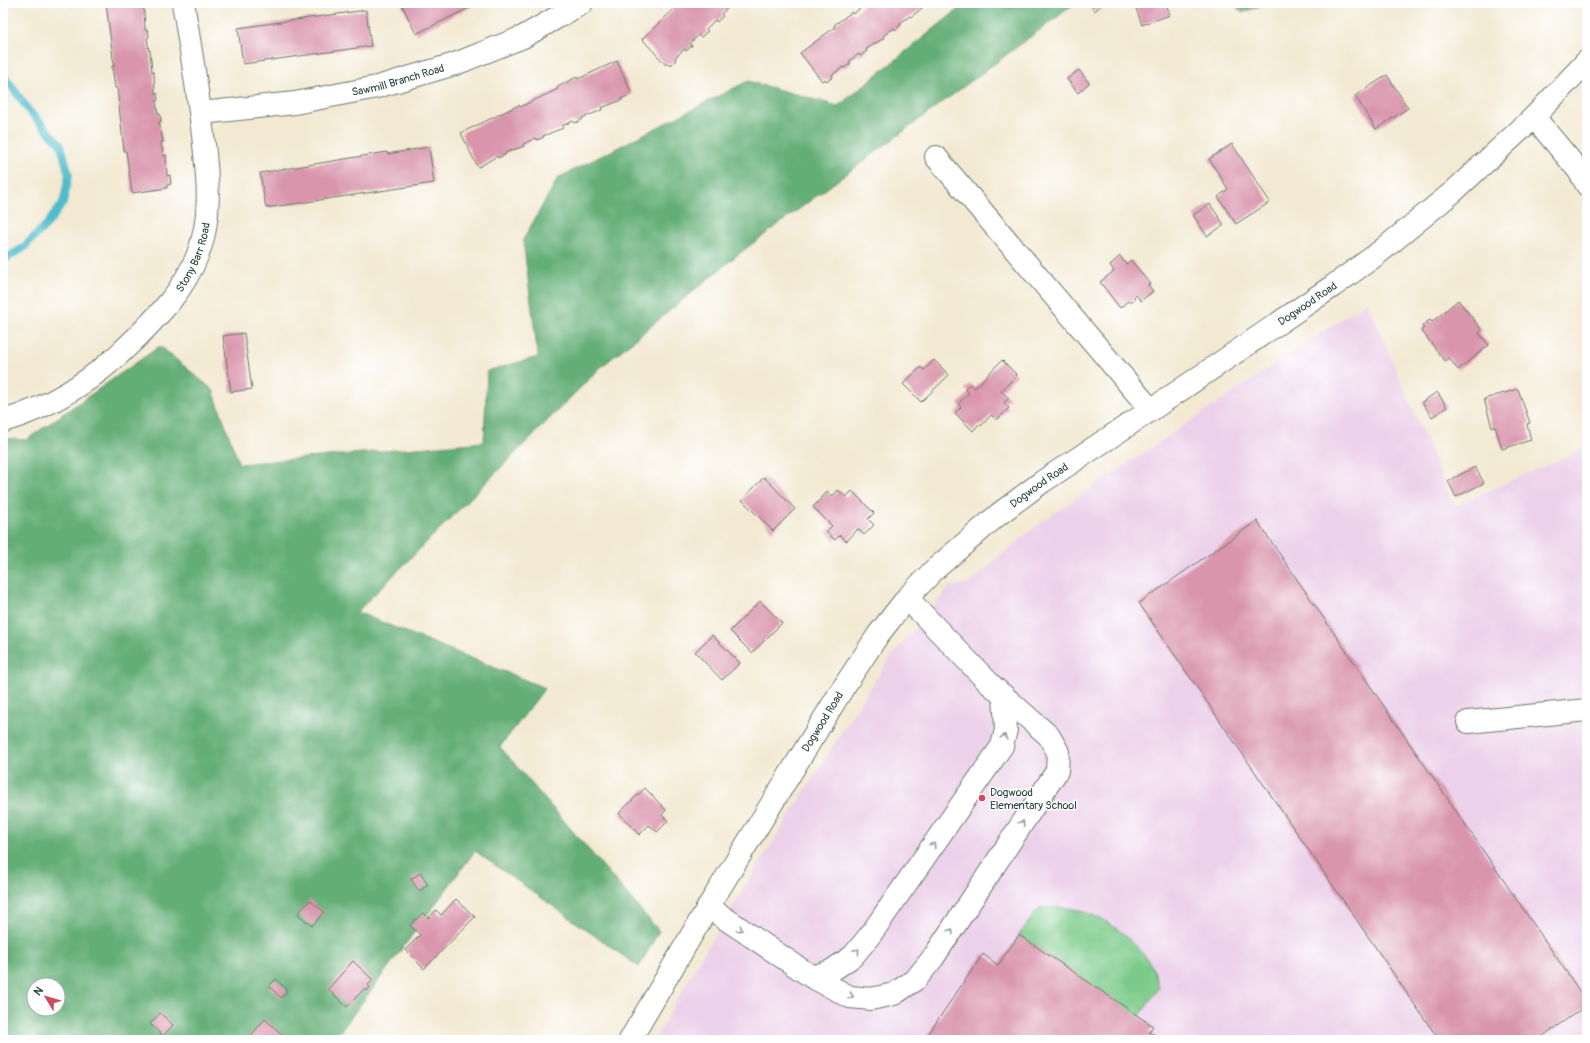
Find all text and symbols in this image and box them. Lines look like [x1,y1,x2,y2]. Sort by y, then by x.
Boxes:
street label: Sawmill Branch Road [350,61,446,98]
street label: Stony Barr Road [173,222,212,294]
street label: Dogwood Road [1275,279,1339,328]
street label: Dogwood Road [1007,460,1070,510]
street label: Dogwood Road [799,689,846,754]
one-way arrow [999,734,1008,741]
place label: Dogwood Elementary School [990,786,1077,812]
marker: Dogwood Elementary School [977,793,987,803]
one-way arrow [1017,820,1025,827]
one-way arrow [928,843,935,850]
one-way arrow [736,924,743,932]
one-way arrow [946,928,953,935]
one-way arrow [853,948,860,956]
north arrow [26,977,66,1017]
text: N [31,984,46,998]
one-way arrow [847,991,854,1000]

